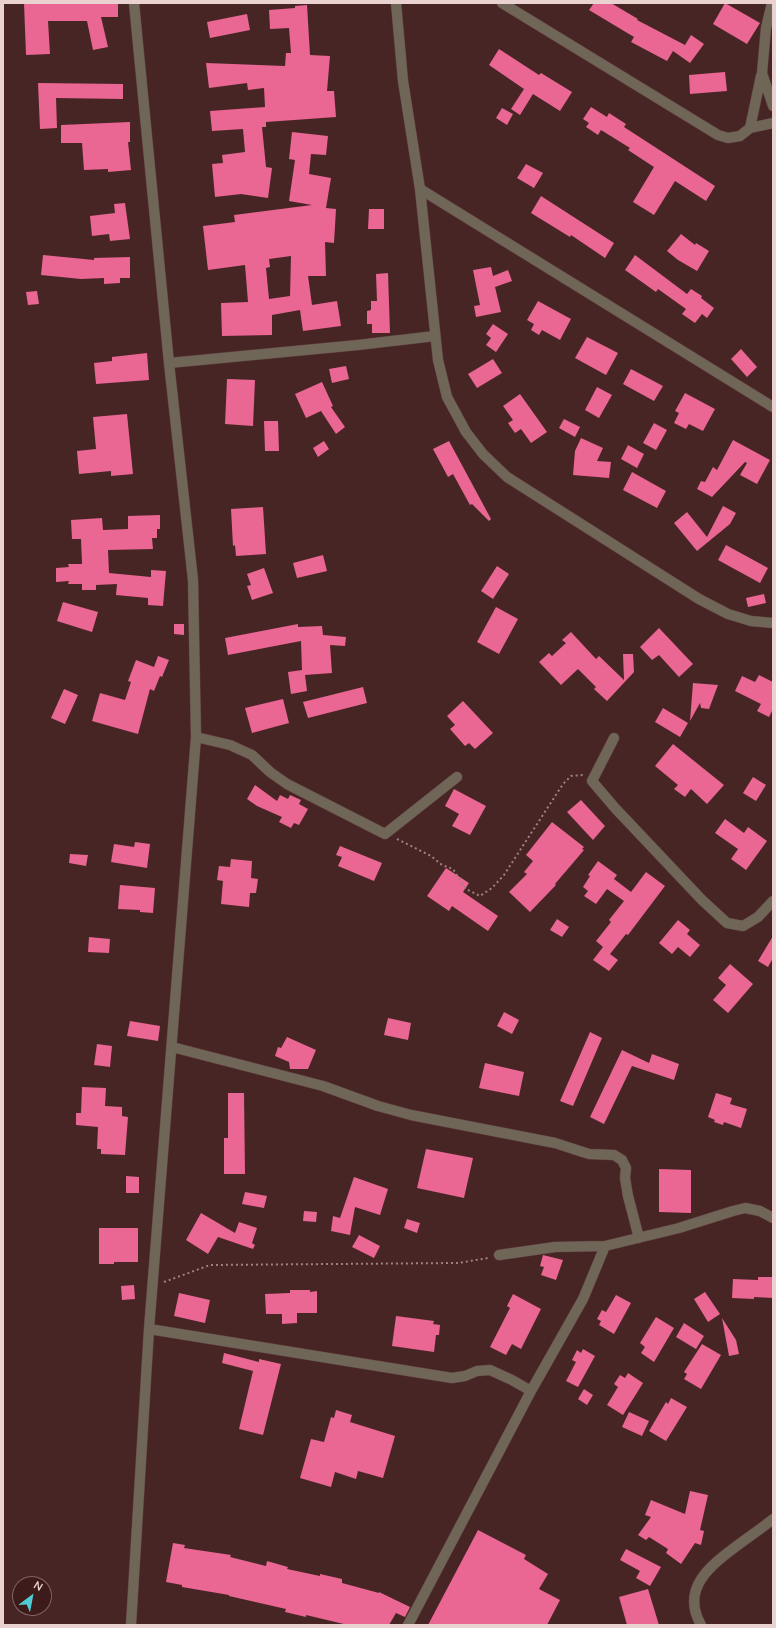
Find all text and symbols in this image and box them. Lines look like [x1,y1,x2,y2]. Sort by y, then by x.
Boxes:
north arrow [12,1576,52,1616]
text: N [31,1578,46,1595]

